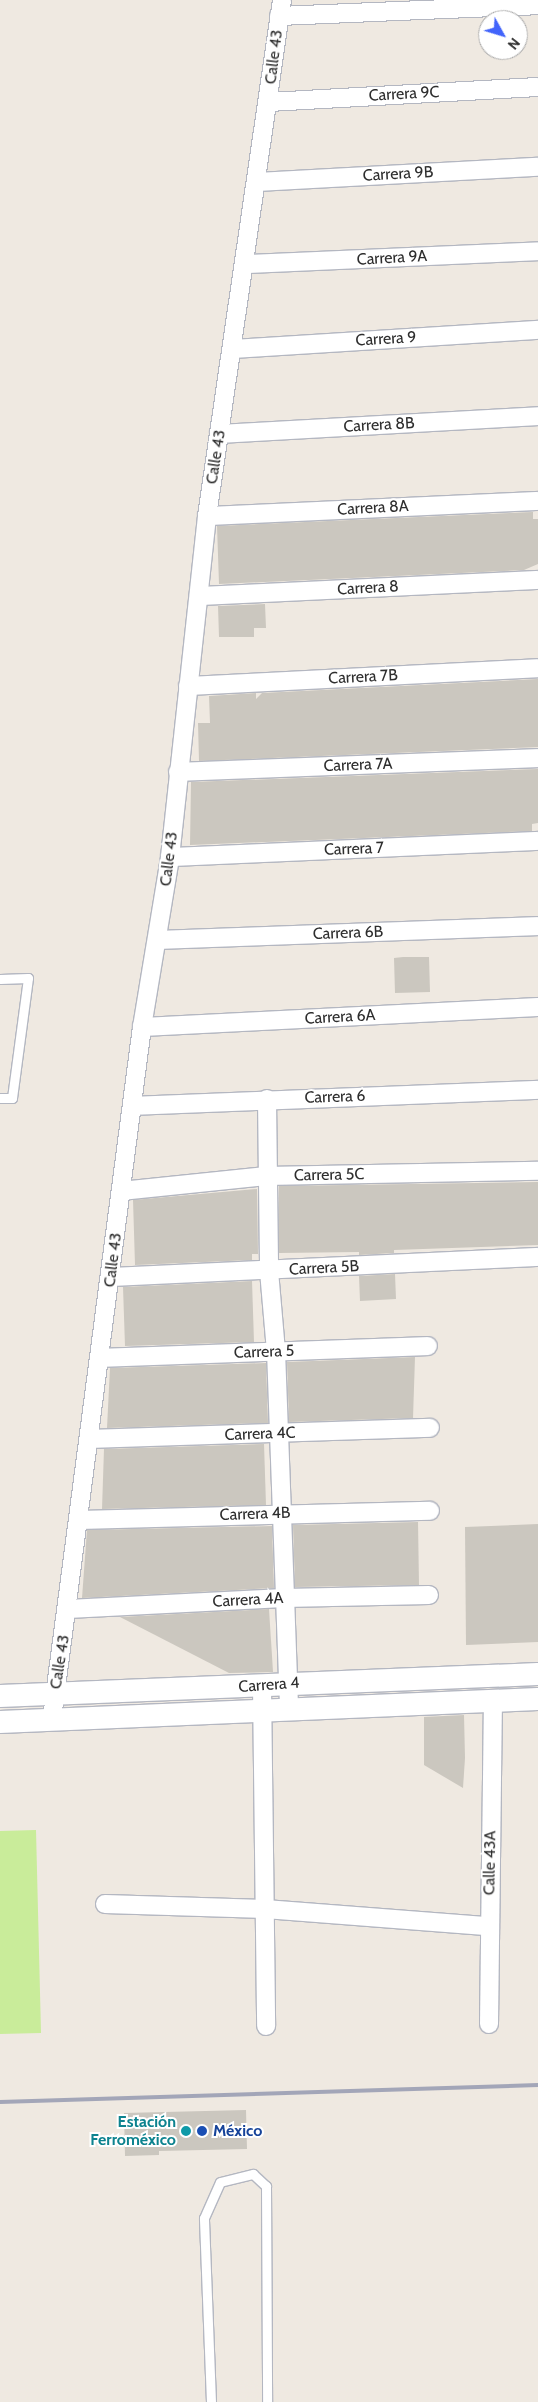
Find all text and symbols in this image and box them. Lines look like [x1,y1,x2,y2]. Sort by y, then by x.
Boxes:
north arrow [478,10,528,60]
street label: Calle 43 [261,29,287,85]
text: N [504,34,524,53]
street label: Carrera 9C [368,83,440,105]
street label: Carrera 9B [362,163,434,185]
street label: Carrera 9A [356,247,428,269]
street label: Carrera 9 [355,328,417,350]
street label: Carrera 8B [343,414,415,436]
street label: Calle 43 [202,428,230,486]
street label: Carrera 8A [337,497,409,519]
street label: Carrera 8 [337,577,399,599]
street label: Carrera 7B [328,666,398,688]
street label: Carrera 7A [323,754,393,776]
street label: Calle 43 [156,831,182,887]
street label: Carrera 7 [324,838,384,860]
street label: Carrera 6B [312,922,384,944]
street label: Carrera 6A [304,1006,376,1028]
street label: Carrera 6 [304,1086,366,1108]
street label: Carrera 5C [294,1165,364,1185]
street label: Calle 43 [100,1232,126,1288]
street label: Carrera 5B [289,1257,359,1279]
street label: Carrera 5 [233,1341,295,1363]
street label: Carrera 4C [224,1423,296,1445]
street label: Carrera 4B [219,1503,291,1525]
street label: Carrera 4A [212,1589,284,1611]
street label: Calle 43 [46,1633,74,1691]
street label: Carrera 4 [238,1673,300,1697]
street label: Calle 43A [480,1831,500,1895]
place label: Estación Ferroméxico [90,2112,176,2150]
place label: México [213,2121,262,2141]
marker: México [195,2124,209,2138]
marker: Estación Ferroméxico [180,2125,192,2137]

